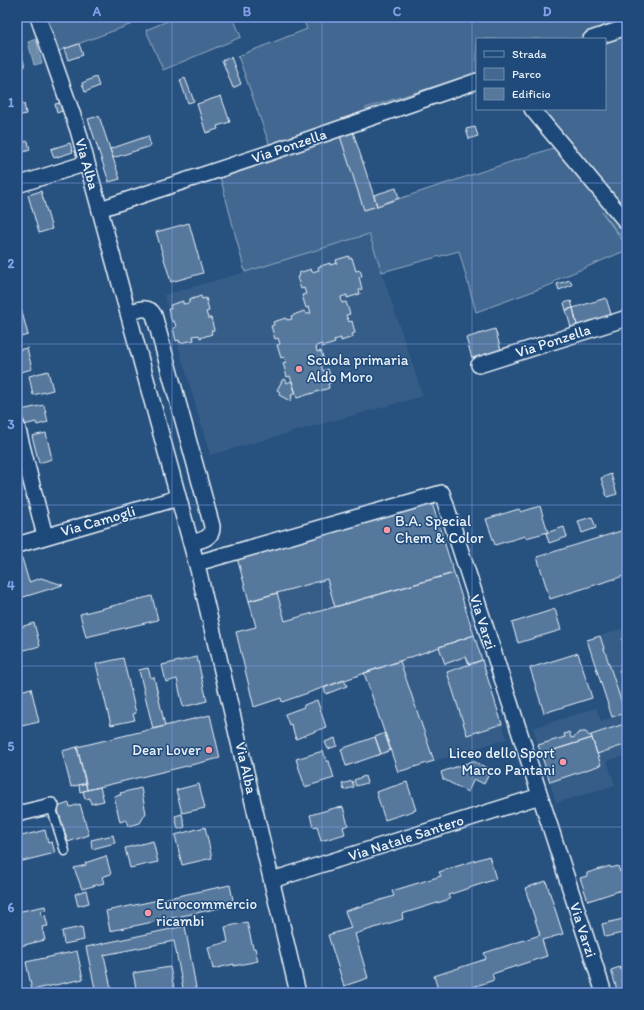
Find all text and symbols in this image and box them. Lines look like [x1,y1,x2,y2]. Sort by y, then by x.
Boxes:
text: A [92,4,102,19]
text: B [243,4,252,19]
text: C [393,4,402,19]
text: D [543,4,552,19]
legend [476,38,606,110]
text: Strada [512,47,547,61]
text: Parco [512,67,541,81]
text: Edificio [512,87,551,101]
text: 1 [8,95,14,110]
street label: Via Ponzella [249,125,329,167]
street label: Via Alba [71,136,103,192]
text: 2 [8,256,15,271]
street label: Via Ponzella [513,320,593,362]
place label: Scuola primaria Aldo Moro [307,351,409,386]
marker: Scuola primaria Aldo Moro [294,364,304,374]
text: 3 [7,417,15,432]
street label: Via Camogli [59,502,137,540]
place label: B.A. Special Chem & Color [395,512,484,547]
marker: B.A. Special Chem & Color [382,525,392,535]
text: 4 [7,578,15,593]
street label: Via Varzi [466,592,500,652]
text: 5 [8,739,15,754]
street label: Via Alba [231,740,261,796]
place label: Dear Lover [132,741,201,759]
place label: Liceo dello Sport Marco Pantani [449,744,555,779]
marker: Dear Lover [204,745,214,755]
marker: Liceo dello Sport Marco Pantani [558,757,568,767]
street label: Via Natale Santero [346,811,466,865]
place label: Eurocommercio ricambi [156,895,257,930]
text: 6 [8,900,15,915]
street label: Via Varzi [566,900,600,960]
marker: Eurocommercio ricambi [143,908,153,918]

